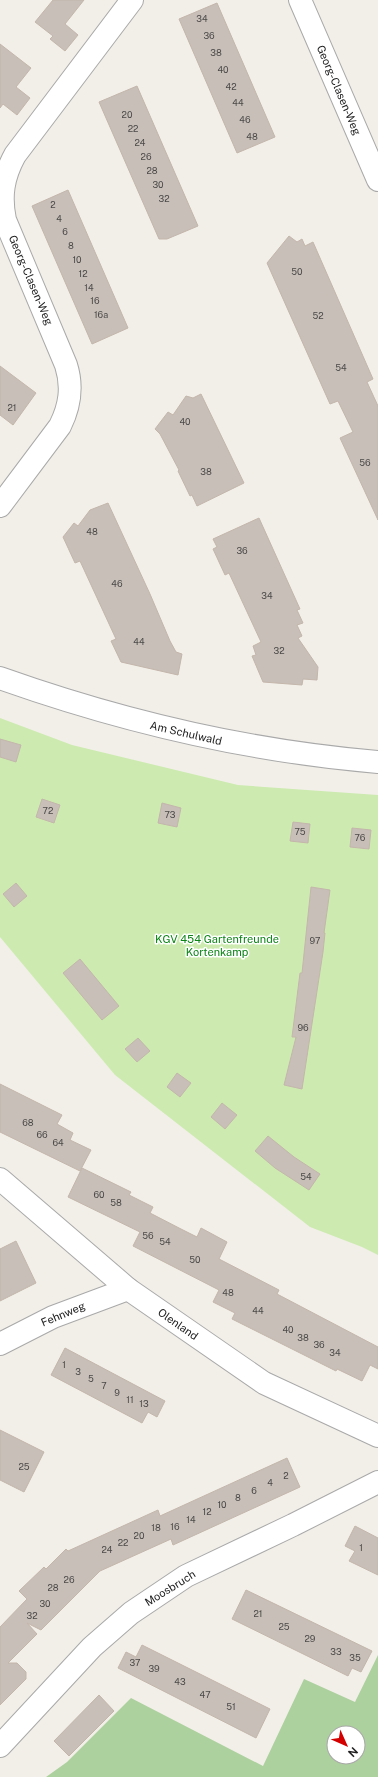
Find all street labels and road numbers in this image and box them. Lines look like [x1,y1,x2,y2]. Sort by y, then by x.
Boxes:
street label: Georg-Clasen-Weg [315,43,363,137]
street label: Georg-Clasen-Weg [7,233,55,327]
street label: Am Schulwald [149,719,223,747]
street label: Fehnweg [39,1299,87,1329]
street label: Olenland [156,1306,200,1342]
street label: Moosbruch [143,1568,197,1608]

